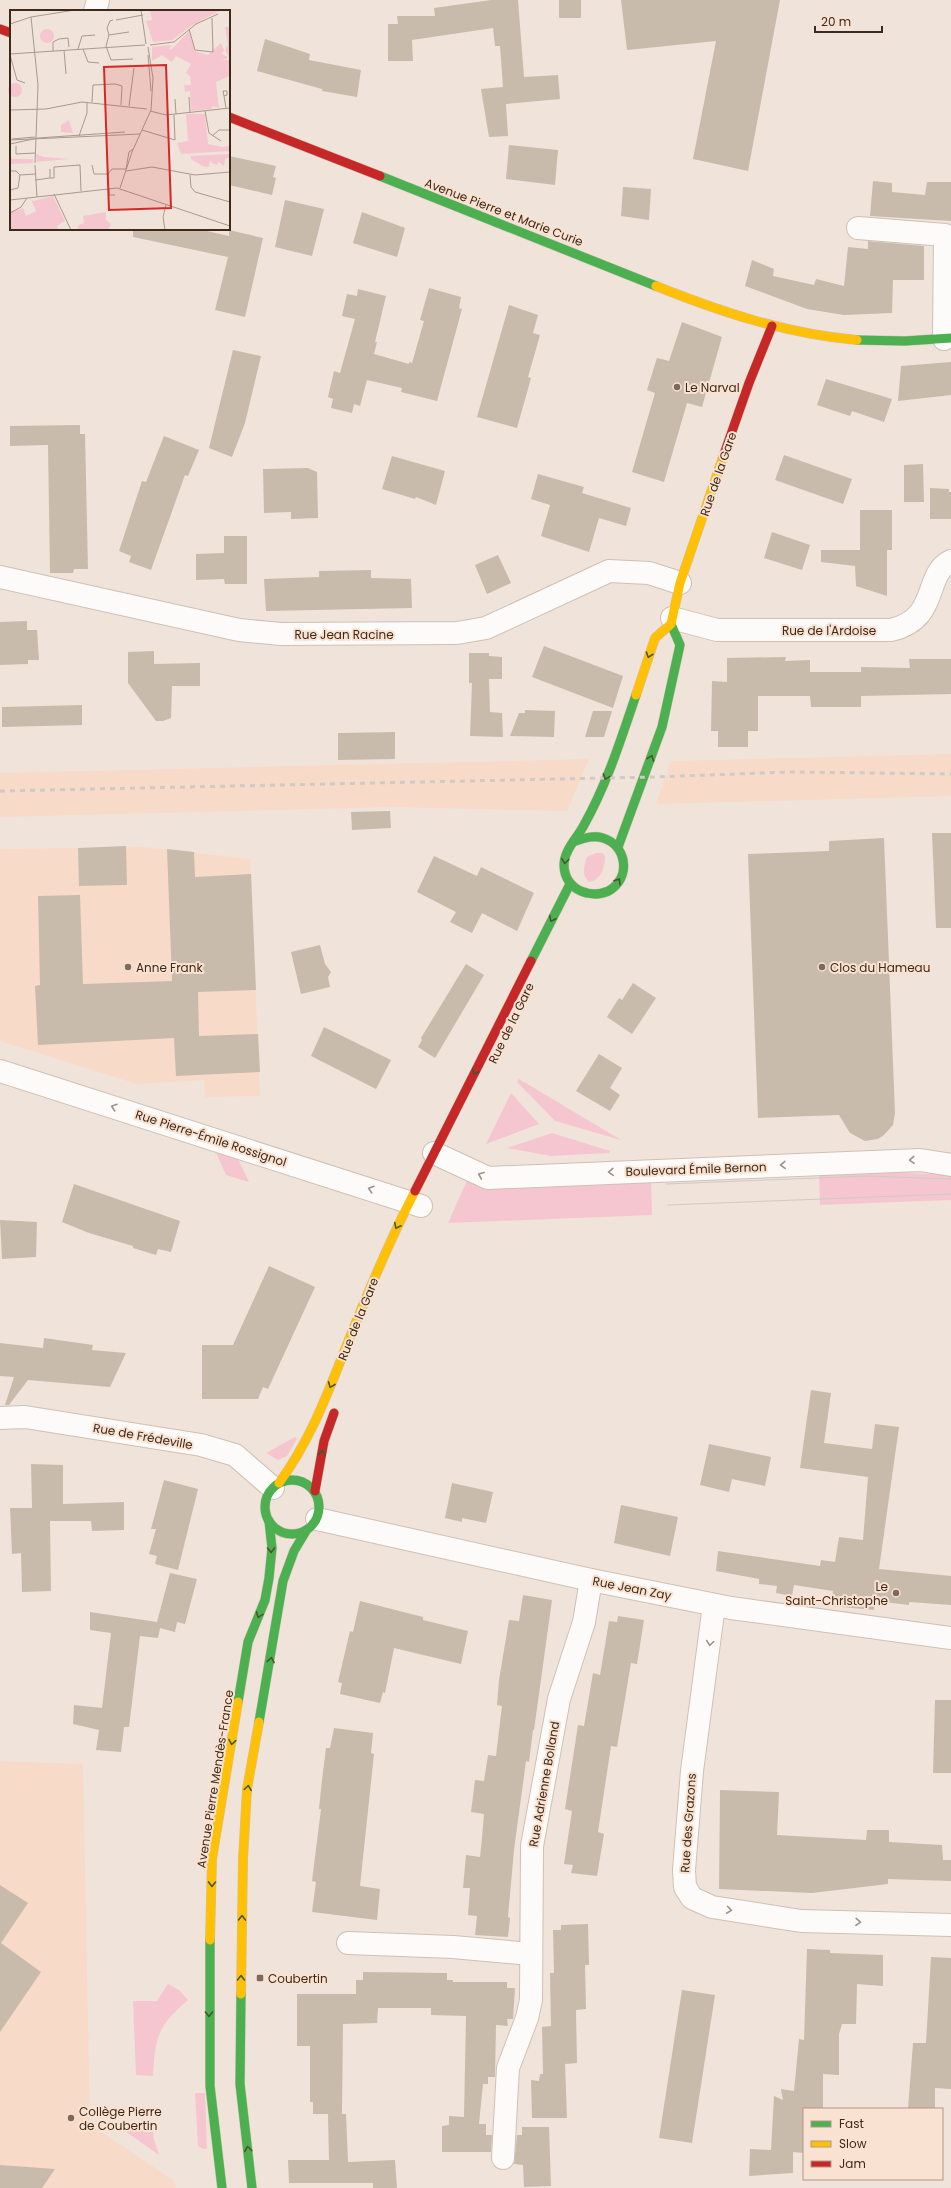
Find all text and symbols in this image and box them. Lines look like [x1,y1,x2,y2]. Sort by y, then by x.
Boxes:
scale bar [815,8,882,34]
inset map [10,10,230,230]
text: 20 m [821,13,851,30]
street label: Avenue Pierre et Marie Curie [422,174,586,250]
place label: Le Narval [685,379,740,396]
marker: Le Narval [672,382,682,392]
street label: Rue de la Gare [696,430,740,518]
street label: Rue de l'Ardoise [782,622,876,639]
street label: Rue Jean Racine [294,626,394,643]
one-way arrow [645,651,654,658]
one-way arrow [646,755,654,762]
one-way arrow [602,774,610,781]
one-way arrow [561,858,570,864]
one-way arrow [613,879,620,886]
one-way arrow [549,914,557,922]
place label: Anne Frank [136,959,203,976]
place label: Clos du Hameau [830,959,930,976]
marker: Anne Frank [123,962,133,972]
marker: Clos du Hameau [817,962,827,972]
street label: Rue de la Gare [484,980,538,1066]
one-way arrow [472,1068,480,1076]
one-way arrow [110,1103,117,1112]
street label: Rue Pierre-Émile Rossignol [133,1106,289,1170]
one-way arrow [909,1156,915,1164]
street label: Boulevard Émile Bernon [625,1158,767,1180]
one-way arrow [780,1161,786,1169]
one-way arrow [608,1168,614,1177]
one-way arrow [478,1172,486,1180]
one-way arrow [368,1185,375,1194]
one-way arrow [395,1222,402,1229]
street label: Rue de la Gare [334,1275,382,1363]
one-way arrow [328,1380,336,1388]
street label: Rue de Frédeville [92,1419,194,1453]
one-way arrow [317,1450,326,1456]
one-way arrow [267,1547,275,1553]
street label: Rue Jean Zay [591,1572,673,1604]
place label: Le Saint-Christophe [785,1578,888,1609]
marker: Le Saint-Christophe [891,1588,901,1598]
one-way arrow [255,1612,263,1619]
one-way arrow [706,1640,715,1646]
one-way arrow [266,1657,275,1663]
street label: Avenue Pierre Mendès-France [193,1689,237,1869]
street label: Rue Adrienne Bolland [525,1720,563,1848]
one-way arrow [228,1739,237,1745]
street label: Rue des Grazons [676,1773,700,1873]
one-way arrow [243,1785,252,1791]
one-way arrow [208,1881,216,1887]
one-way arrow [726,1905,732,1913]
one-way arrow [238,1915,246,1921]
one-way arrow [855,1918,861,1926]
place label: Coubertin [268,1970,328,1987]
marker: Coubertin [255,1973,265,1983]
one-way arrow [237,1975,246,1981]
one-way arrow [205,2011,213,2017]
place label: Collège Pierre de Coubertin [79,2103,162,2134]
legend [803,2108,943,2180]
marker: Collège Pierre de Coubertin [66,2113,76,2123]
text: Fast [839,2115,864,2132]
text: Slow [839,2135,867,2152]
one-way arrow [244,2146,253,2152]
text: Jam [839,2155,866,2172]

